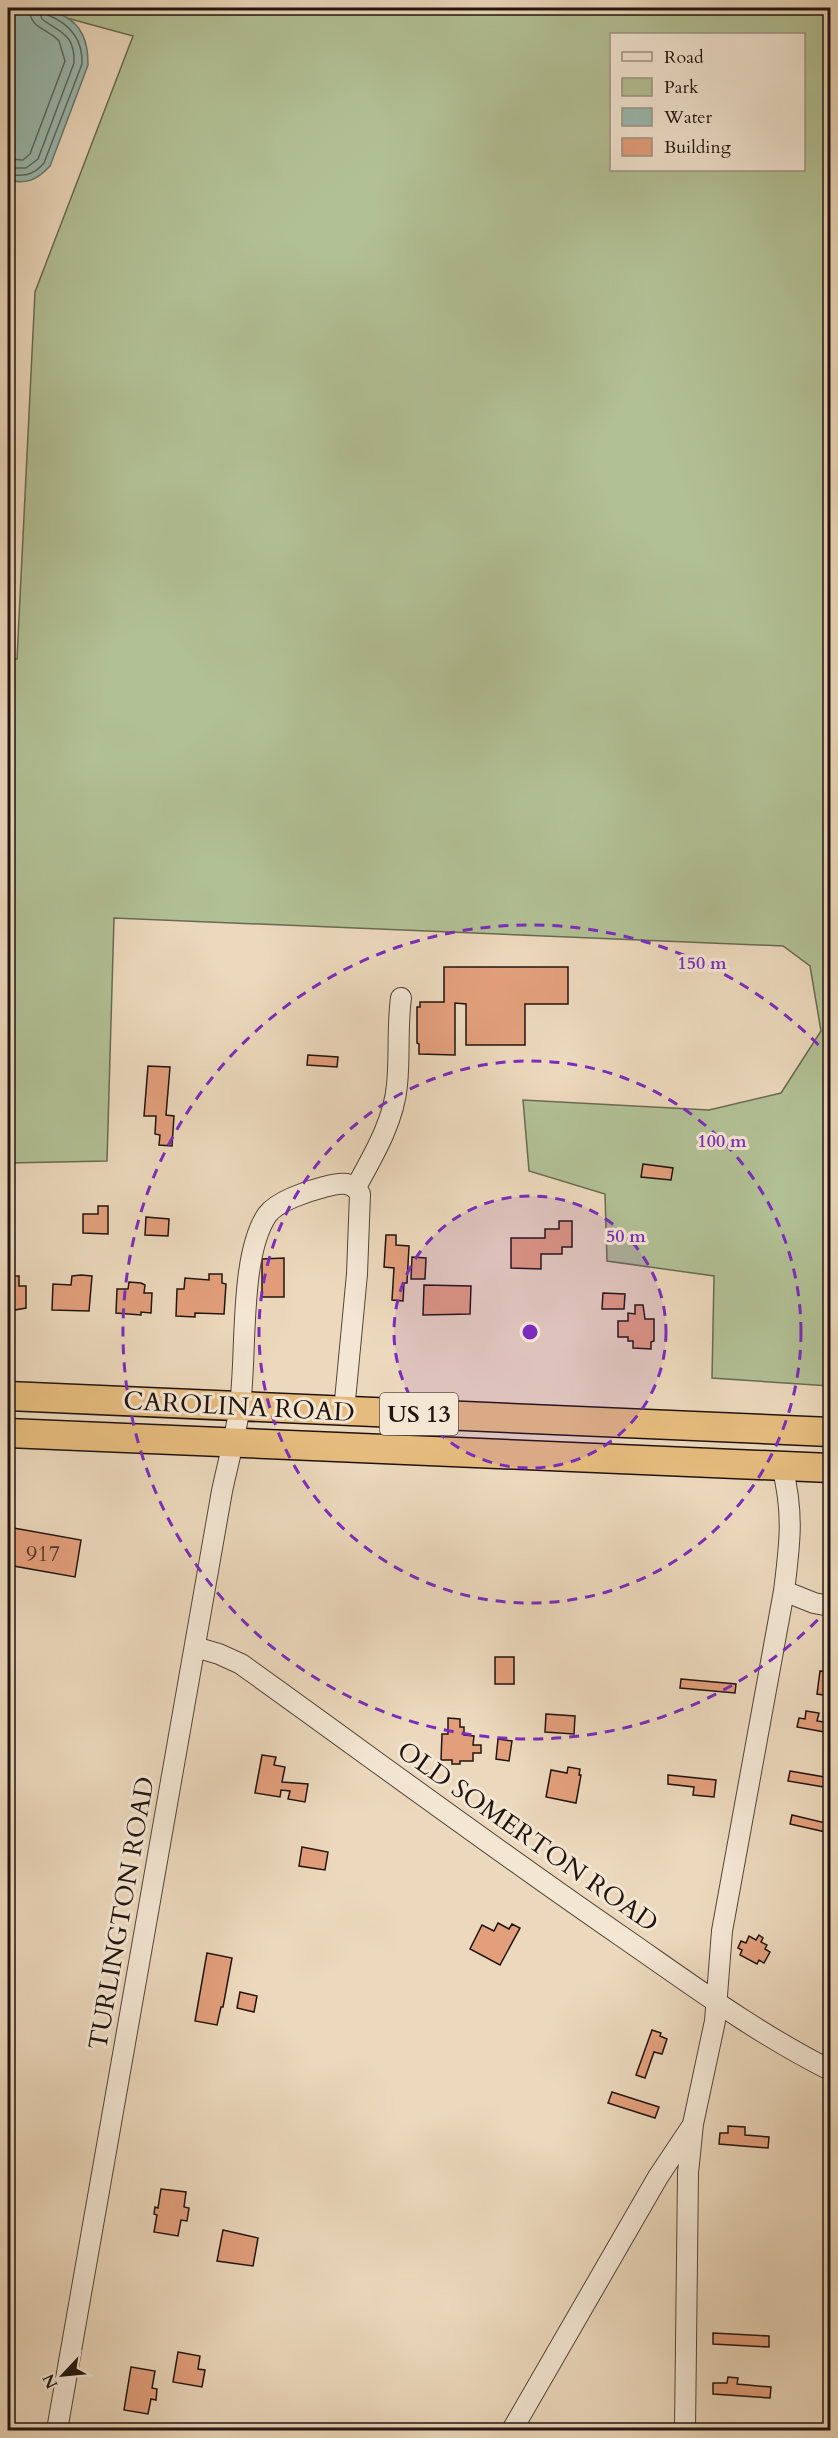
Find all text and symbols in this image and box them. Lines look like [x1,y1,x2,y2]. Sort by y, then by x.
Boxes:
legend [610,33,805,171]
text: Road [664,45,704,70]
text: Park [664,75,699,100]
text: Water [663,105,713,130]
text: Building [664,135,732,160]
text: 150 m [677,951,727,976]
text: 100 m [697,1129,747,1154]
text: 50 m [606,1224,646,1249]
centre of rings [520,1322,540,1342]
street label: CAROLINA ROAD [123,1383,355,1430]
road number: US 13 [380,1393,458,1435]
house number: 917 [26,1539,60,1569]
street label: OLD SOMERTON ROAD [390,1733,665,1940]
street label: TURLINGTON ROAD [80,1774,163,2052]
north arrow [33,2345,93,2405]
text: N [37,2370,63,2392]

